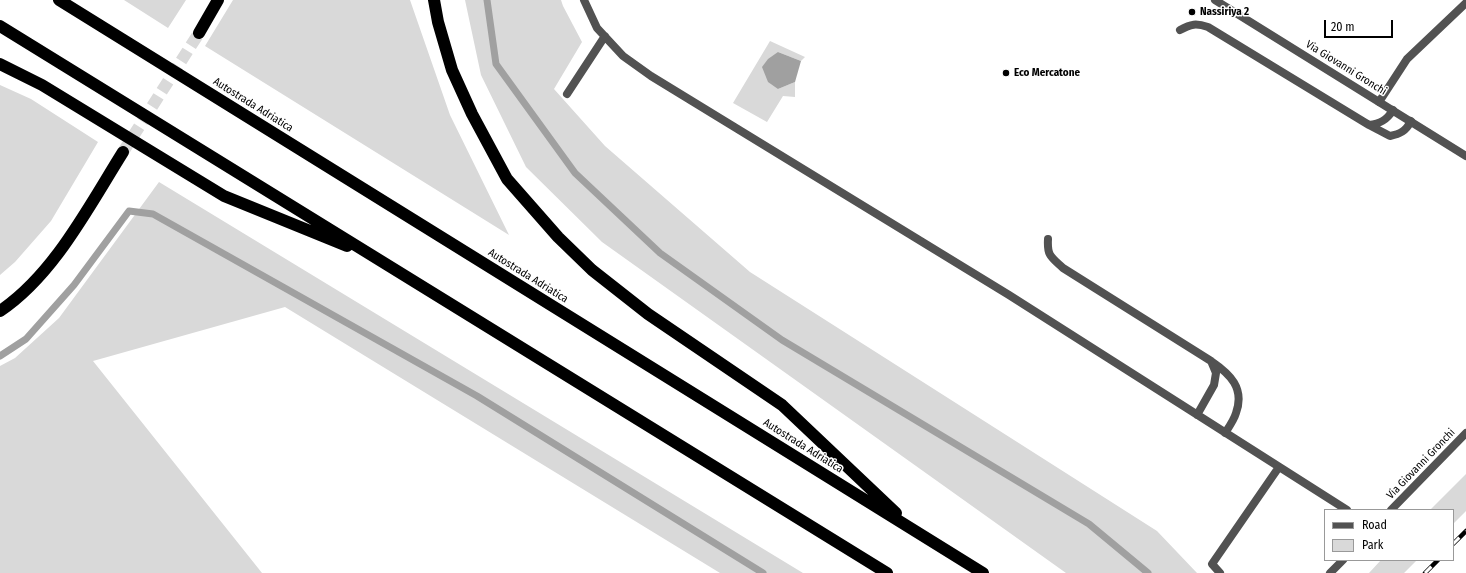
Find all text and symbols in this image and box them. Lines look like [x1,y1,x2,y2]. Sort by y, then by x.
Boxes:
place label: Nassiriya 2 [1200,5,1249,19]
marker: Nassiriya 2 [1187,7,1197,17]
scale bar [1326,12,1395,38]
text: 20 m [1331,20,1355,34]
street label: Via Giovanni Gronchi [1303,38,1389,98]
place label: Eco Mercatone [1014,66,1080,80]
marker: Eco Mercatone [1001,68,1011,78]
street label: Autostrada Adriatica [211,75,295,135]
street label: Autostrada Adriatica [486,246,570,306]
street label: Autostrada Adriatica [761,416,845,476]
street label: Via Giovanni Gronchi [1384,426,1458,502]
legend [1324,509,1454,561]
text: Road [1362,518,1387,532]
text: Park [1362,538,1383,552]

